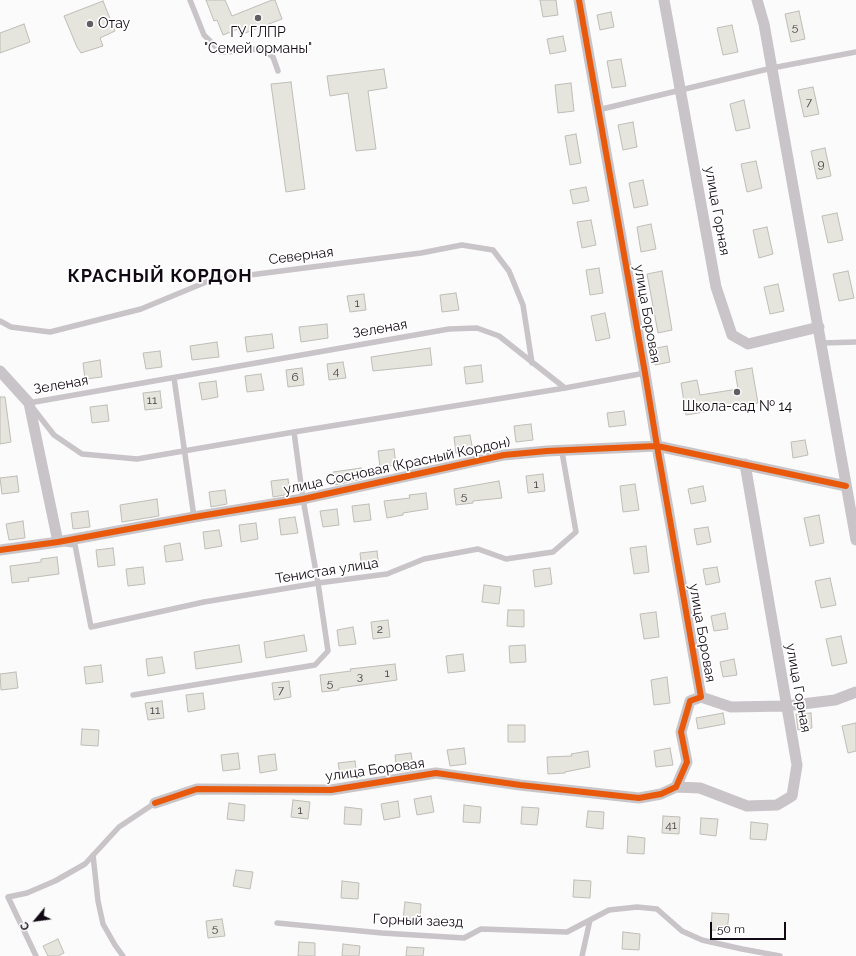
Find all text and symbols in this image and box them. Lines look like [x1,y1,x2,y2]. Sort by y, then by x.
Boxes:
marker: ГУ ГЛПР "Семей орманы" [253,13,263,23]
place label: Отау [98,16,130,32]
marker: Отау [85,19,95,29]
house number: 5 [792,20,798,34]
place label: ГУ ГЛПР "Семей орманы" [204,25,312,58]
house number: 7 [806,95,812,109]
house number: 9 [817,157,825,171]
street label: улица Горная [701,165,733,257]
street label: Северная [268,244,334,268]
street label: улица Боровая [630,263,664,365]
district label: КРАСНЫЙ КОРДОН [67,266,253,288]
house number: 1 [354,296,360,310]
street label: Зеленая [351,316,409,342]
house number: 4 [333,364,339,378]
house number: 6 [291,370,299,384]
street label: Зеленая [32,372,90,398]
marker: Школа-сад № 14 [732,387,742,397]
house number: 11 [147,393,157,407]
place label: Школа-сад № 14 [682,399,792,415]
street label: улица Сосновая (Красный Кордон) [282,434,512,498]
house number: 1 [533,477,539,491]
house number: 5 [461,489,467,503]
street label: Тенистая улица [274,555,380,587]
street label: улица Боровая [685,582,719,684]
house number: 2 [377,622,383,636]
street label: улица Горная [782,642,814,734]
house number: 1 [384,666,390,680]
house number: 3 [357,669,363,683]
house number: 5 [327,676,333,690]
house number: 7 [278,683,284,697]
house number: 11 [150,703,160,717]
street label: улица Боровая [324,755,426,785]
house number: 1 [297,803,303,817]
house number: 41 [665,818,677,832]
north arrow [16,900,56,940]
street label: Горный заезд [372,911,464,931]
scale bar [712,914,788,940]
text: С [18,920,33,933]
house number: 5 [212,921,218,935]
text: 50 m [717,922,745,936]

